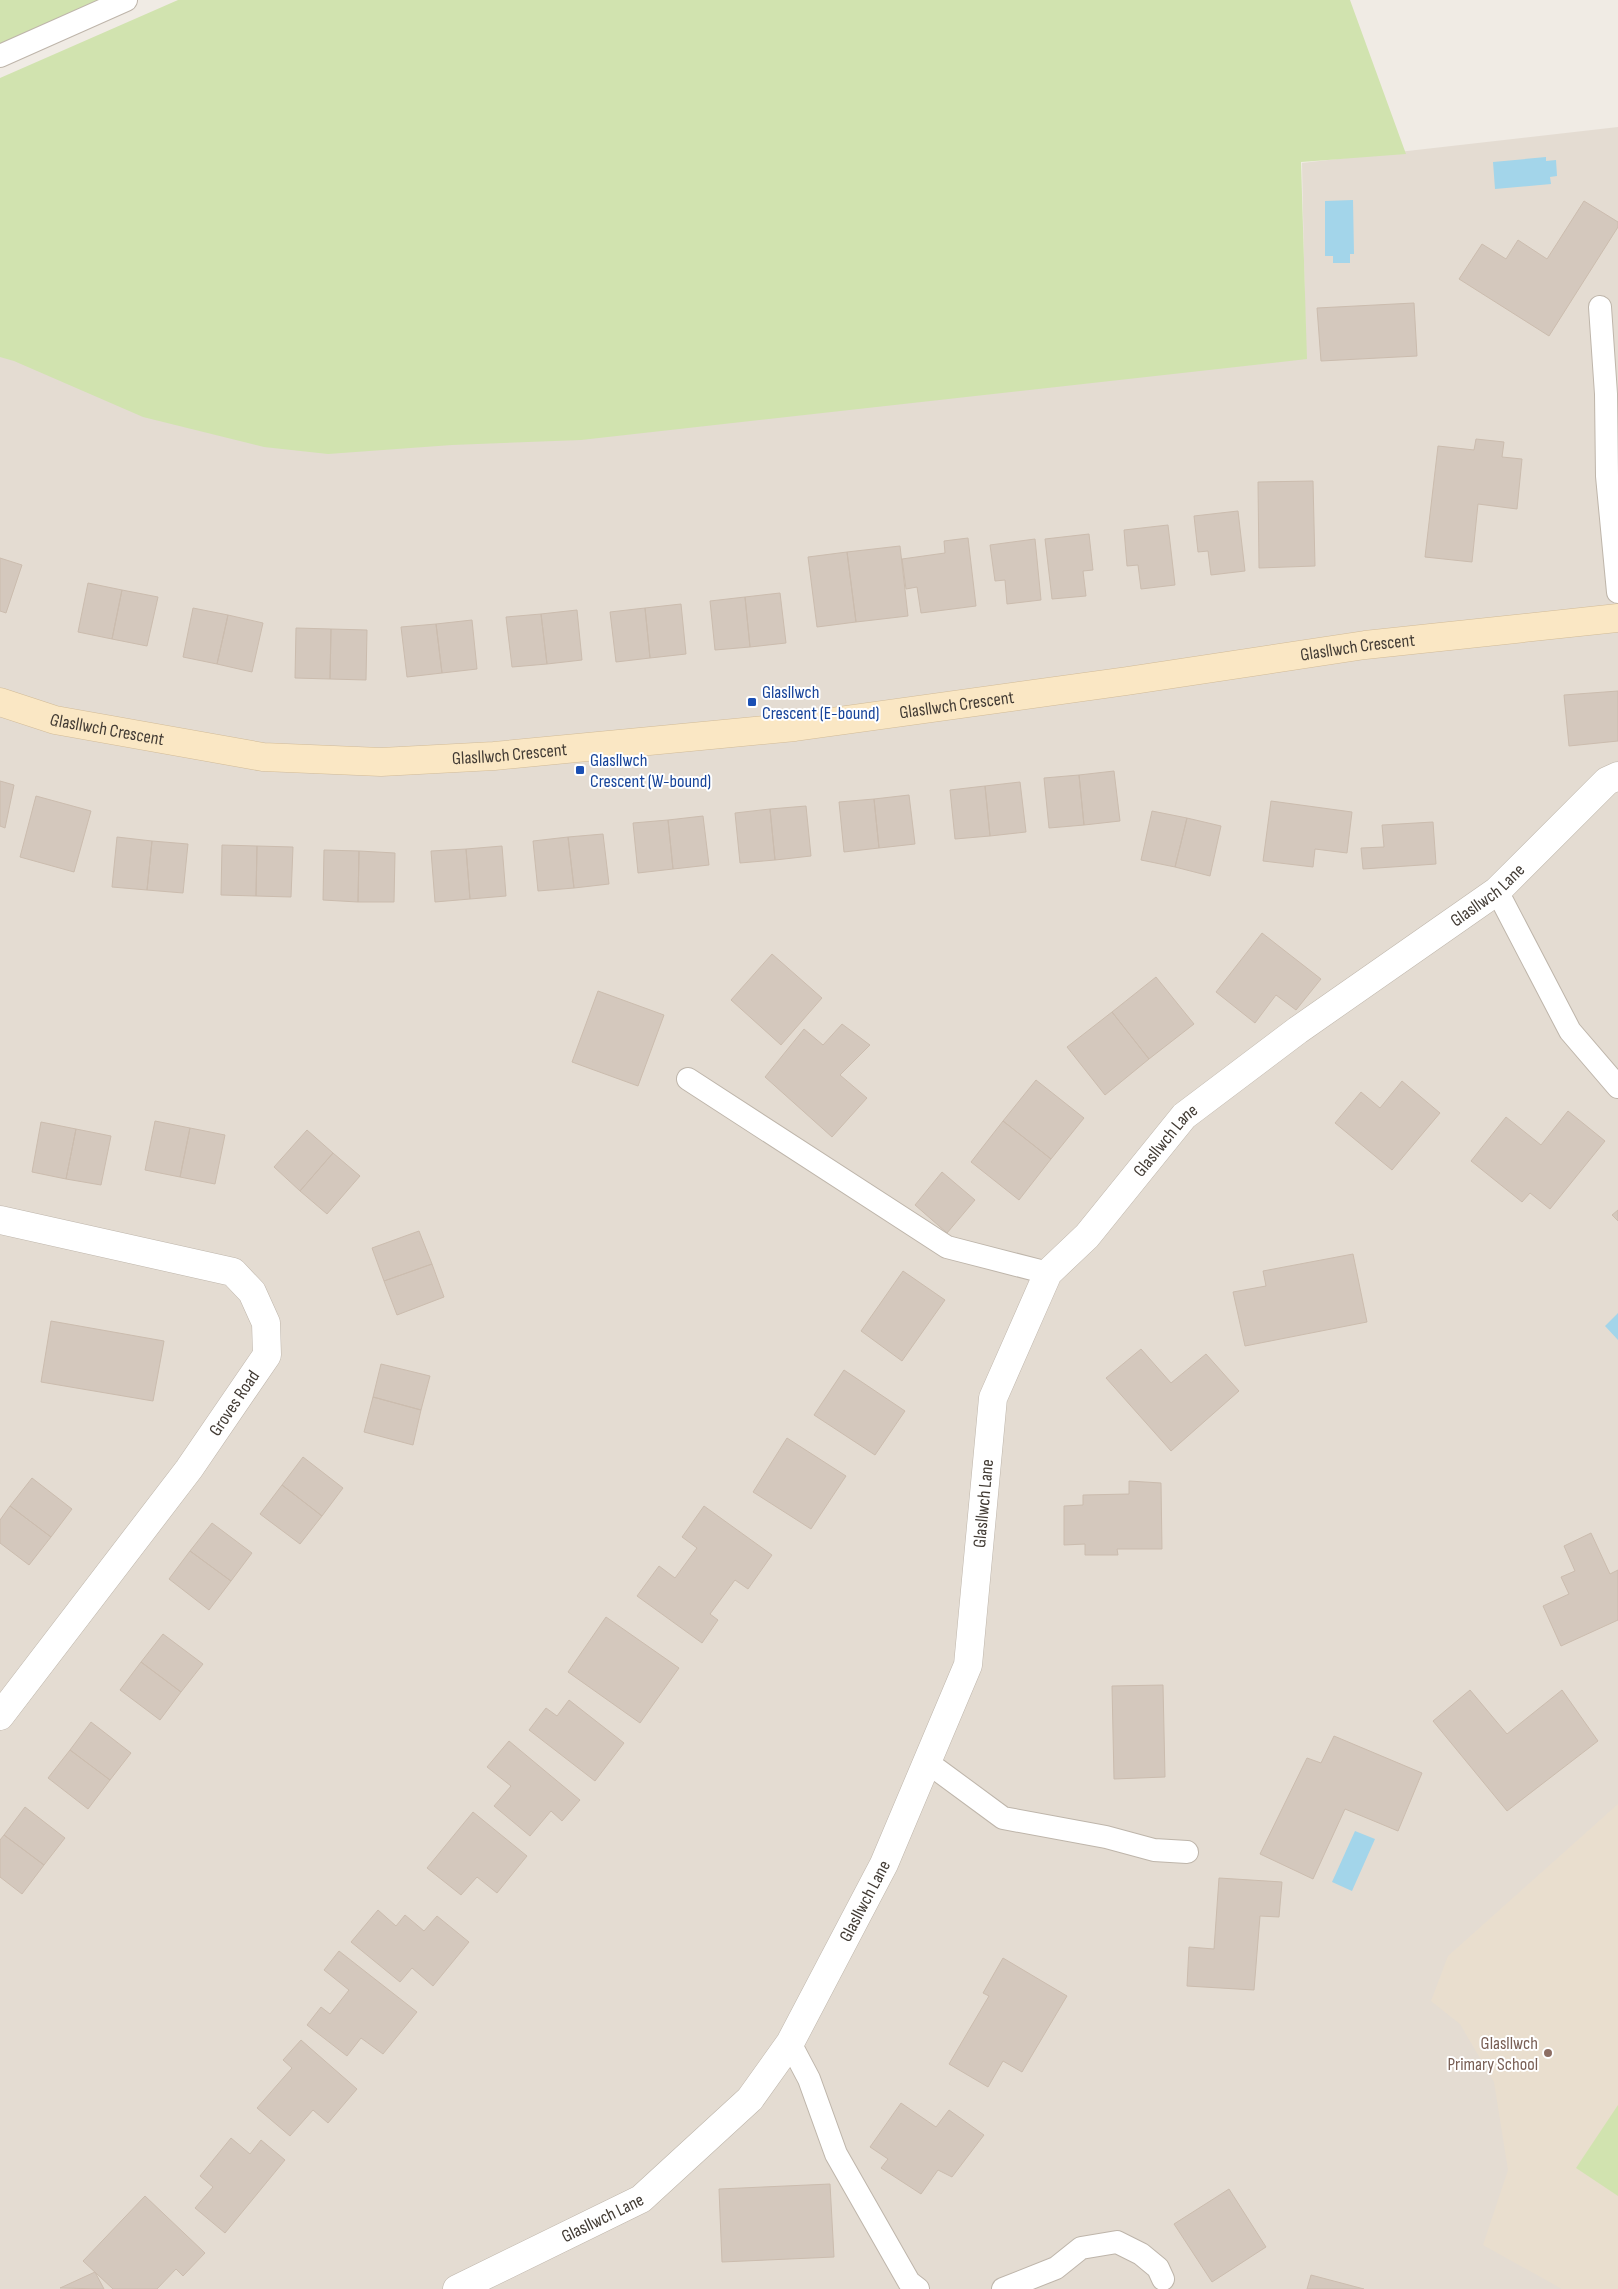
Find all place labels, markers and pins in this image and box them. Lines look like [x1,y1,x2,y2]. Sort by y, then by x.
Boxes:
place label: Glasllwch Crescent (E-bound) [762,682,879,724]
marker: Glasllwch Crescent (E-bound) [746,696,758,708]
place label: Glasllwch Crescent (W-bound) [590,750,711,792]
marker: Glasllwch Crescent (W-bound) [574,764,586,776]
place label: Glasllwch Primary School [1447,2033,1538,2075]
marker: Glasllwch Primary School [1542,2047,1554,2059]

